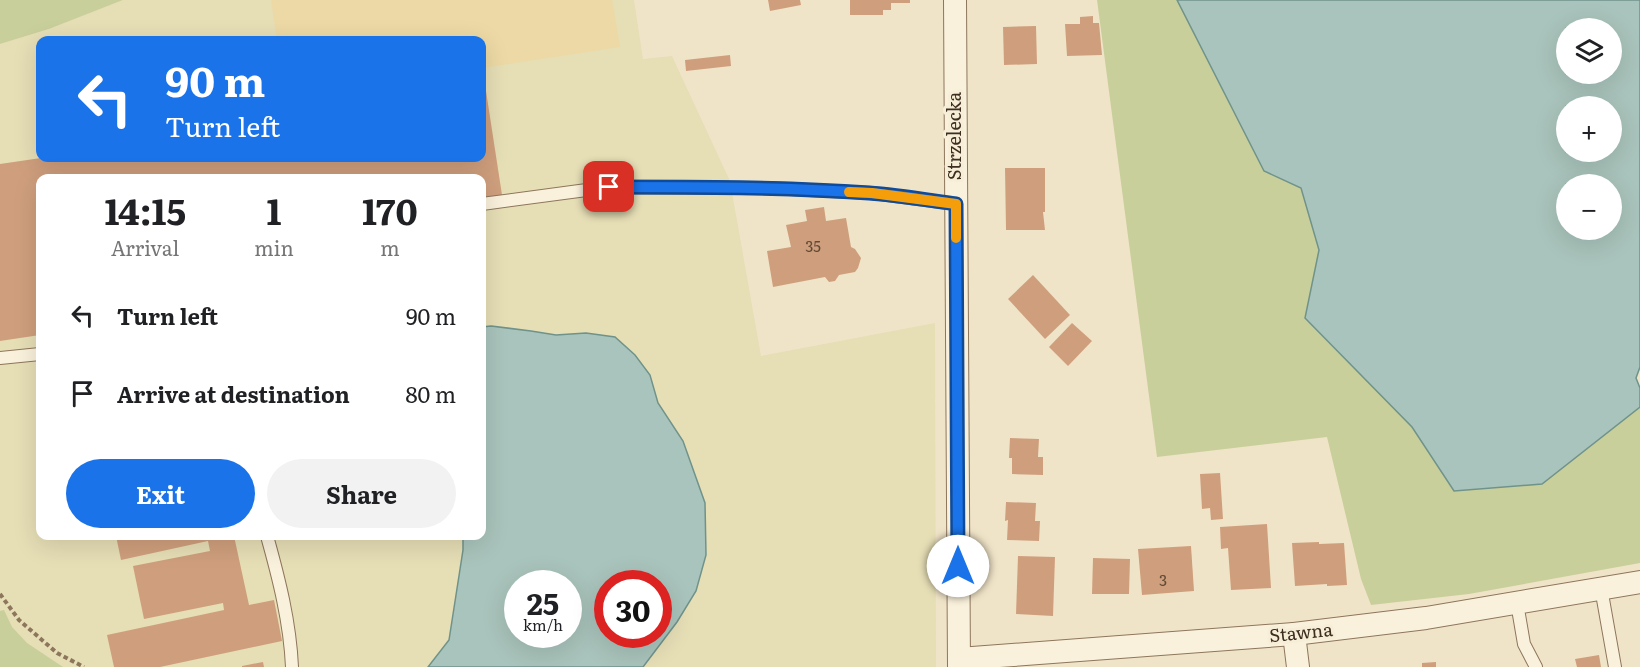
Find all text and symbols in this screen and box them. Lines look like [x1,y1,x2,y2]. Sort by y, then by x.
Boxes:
map controls [1556,18,1622,240]
button: layers [1556,18,1622,84]
text: 90 m [165,48,265,110]
icon: left [66,60,144,138]
street label: Strzelecka [940,91,967,180]
button: + [1556,96,1622,162]
text: Turn left [165,105,280,145]
pin [583,161,634,212]
icon: arrive [592,170,625,203]
button: − [1556,174,1622,240]
text: 14:15 [104,183,186,236]
text: 1 [267,183,281,236]
text: 170 [362,183,418,236]
text: Arrival [111,232,179,262]
text: min [254,232,294,262]
text: m [380,232,400,262]
house number: 35 [805,234,821,257]
icon: left [66,299,99,332]
text: Turn left [117,299,218,332]
text: 90 m [406,299,456,332]
icon: arrive [66,377,99,410]
text: Arrive at destination [117,377,350,410]
text: 80 m [405,377,456,410]
button: Exit [66,459,255,528]
button: Share [267,459,456,528]
position arrow [926,534,990,598]
house number: 3 [1159,568,1167,591]
speed limit sign: 30 [594,570,672,648]
text: 25 [527,580,559,624]
text: km/h [523,613,563,636]
street label: Stawna [1268,615,1334,648]

